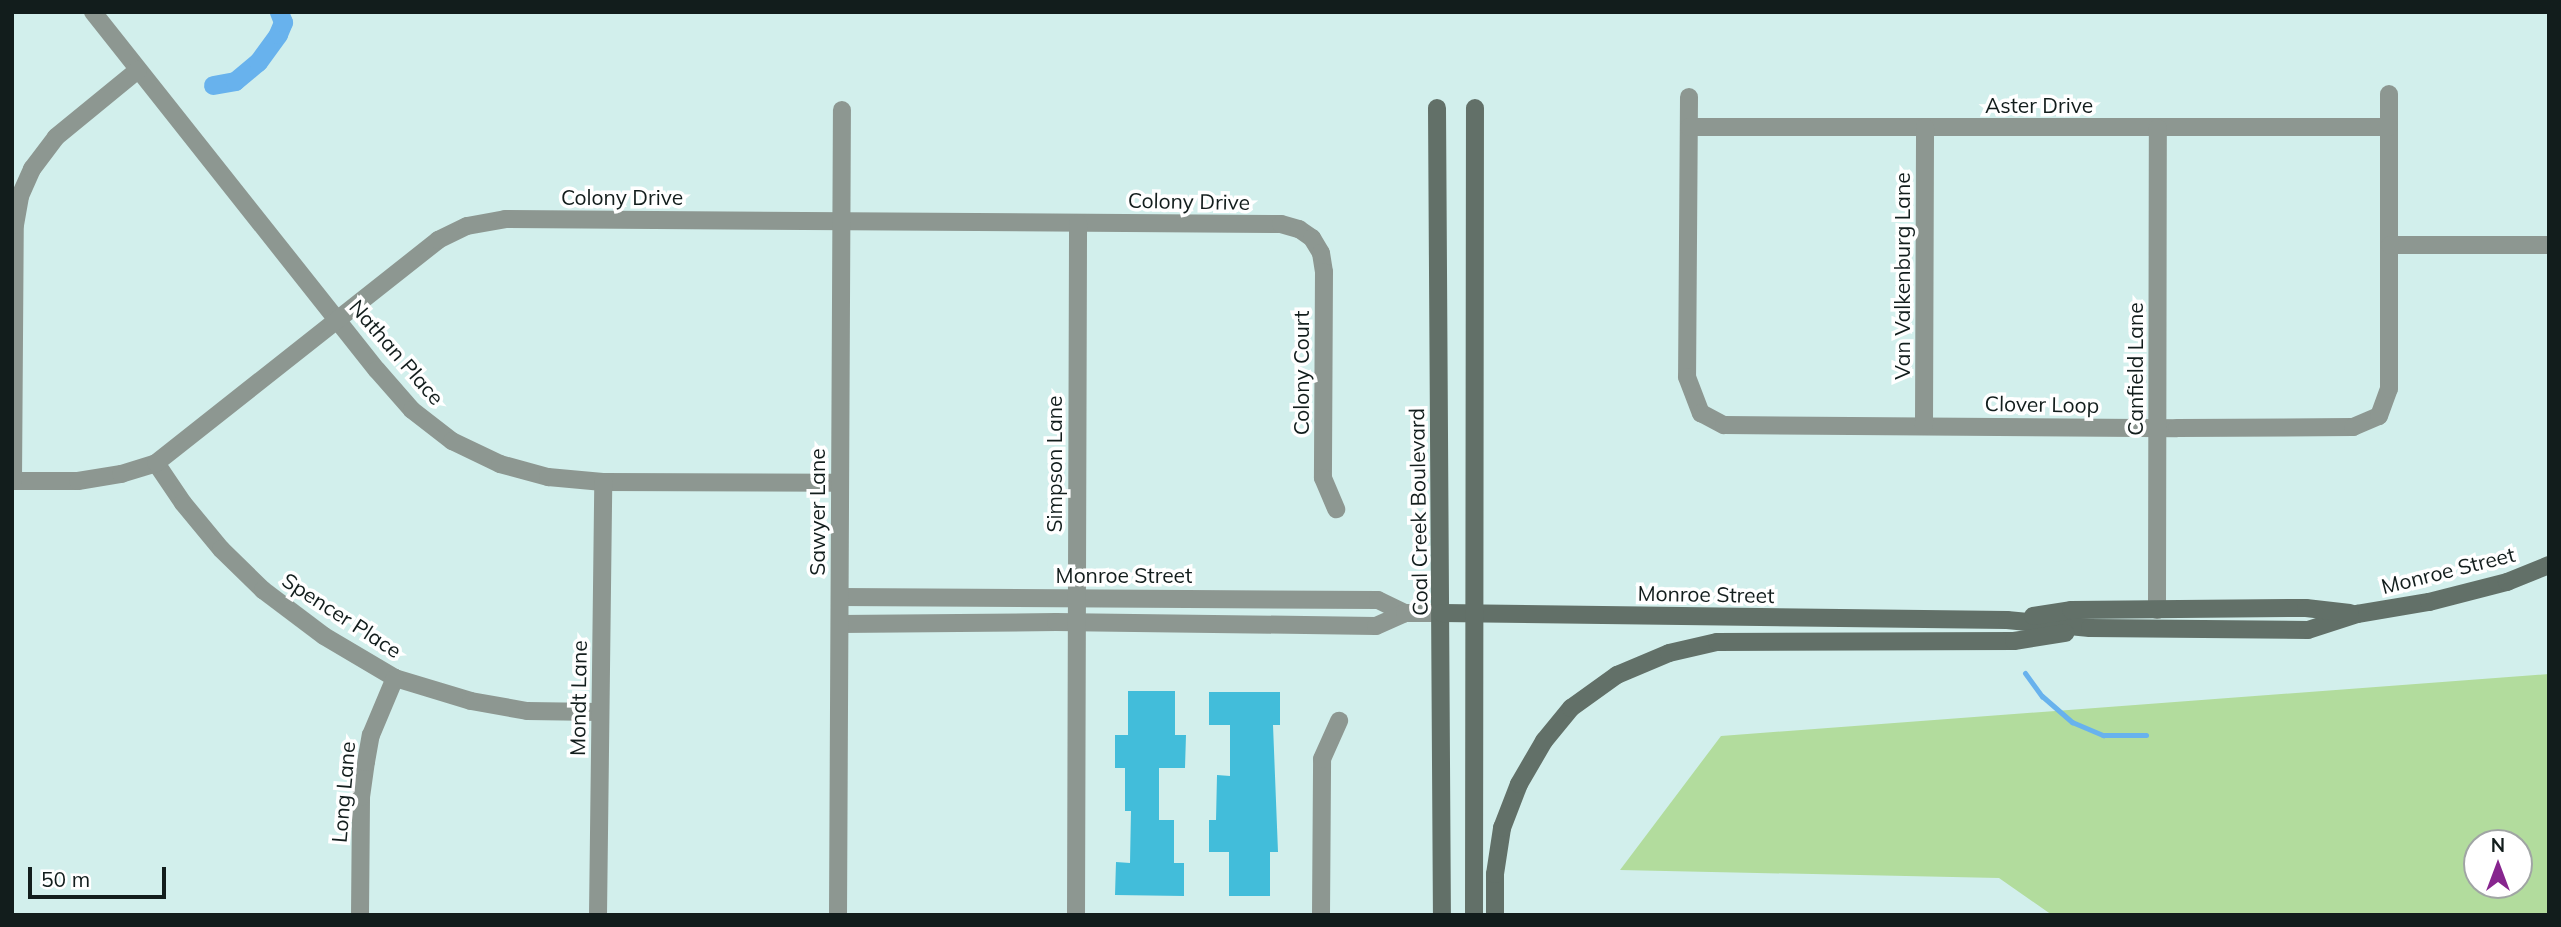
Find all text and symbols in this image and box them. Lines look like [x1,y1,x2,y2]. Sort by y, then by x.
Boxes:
street label: Aster Drive [1985,92,2093,118]
street label: Van Valkenburg Lane [1889,172,1915,380]
street label: Colony Drive [561,184,683,210]
street label: Colony Drive [1128,187,1250,215]
street label: Nathan Place [344,294,450,410]
street label: Canfield Lane [2122,302,2148,436]
street label: Colony Court [1288,311,1314,435]
street label: Clover Loop [1984,390,2100,418]
street label: Simpson Lane [1041,395,1067,533]
street label: Coal Creek Boulevard [1404,408,1432,616]
street label: Sawyer Lane [804,448,830,576]
street label: Monroe Street [2379,541,2517,599]
street label: Monroe Street [1056,562,1192,588]
street label: Spencer Place [278,567,406,663]
street label: Monroe Street [1637,580,1775,608]
street label: Mondt Lane [564,640,592,756]
street label: Long Lane [326,740,360,844]
north arrow [2463,829,2533,899]
text: N [2491,833,2505,857]
scale bar [32,853,170,897]
text: 50 m [41,866,90,892]

